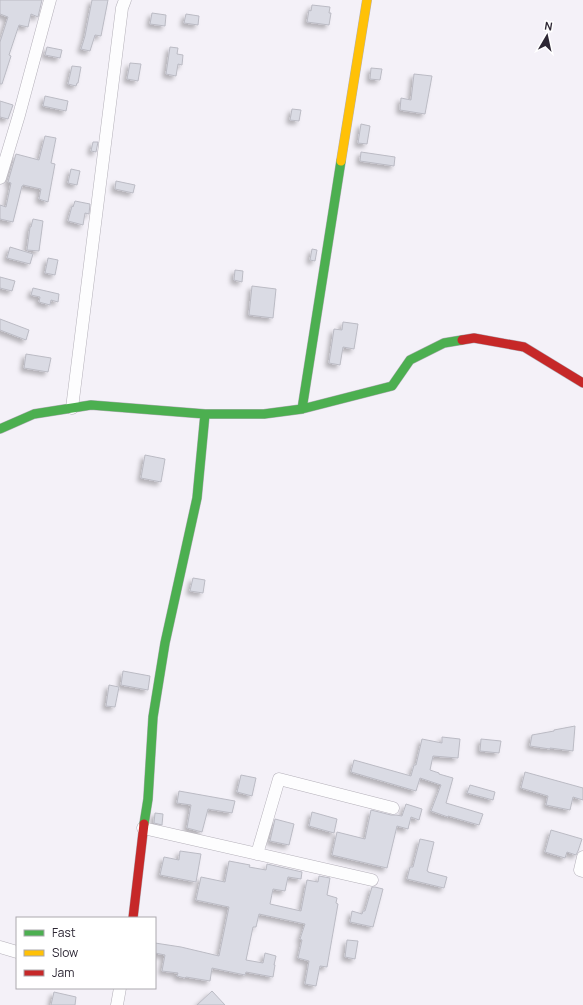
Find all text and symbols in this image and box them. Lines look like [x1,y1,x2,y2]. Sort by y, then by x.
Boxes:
north arrow [527,16,567,56]
text: N [544,18,554,34]
legend [16,917,156,989]
text: Fast [52,924,76,941]
text: Slow [52,944,78,961]
text: Jam [52,964,74,981]

